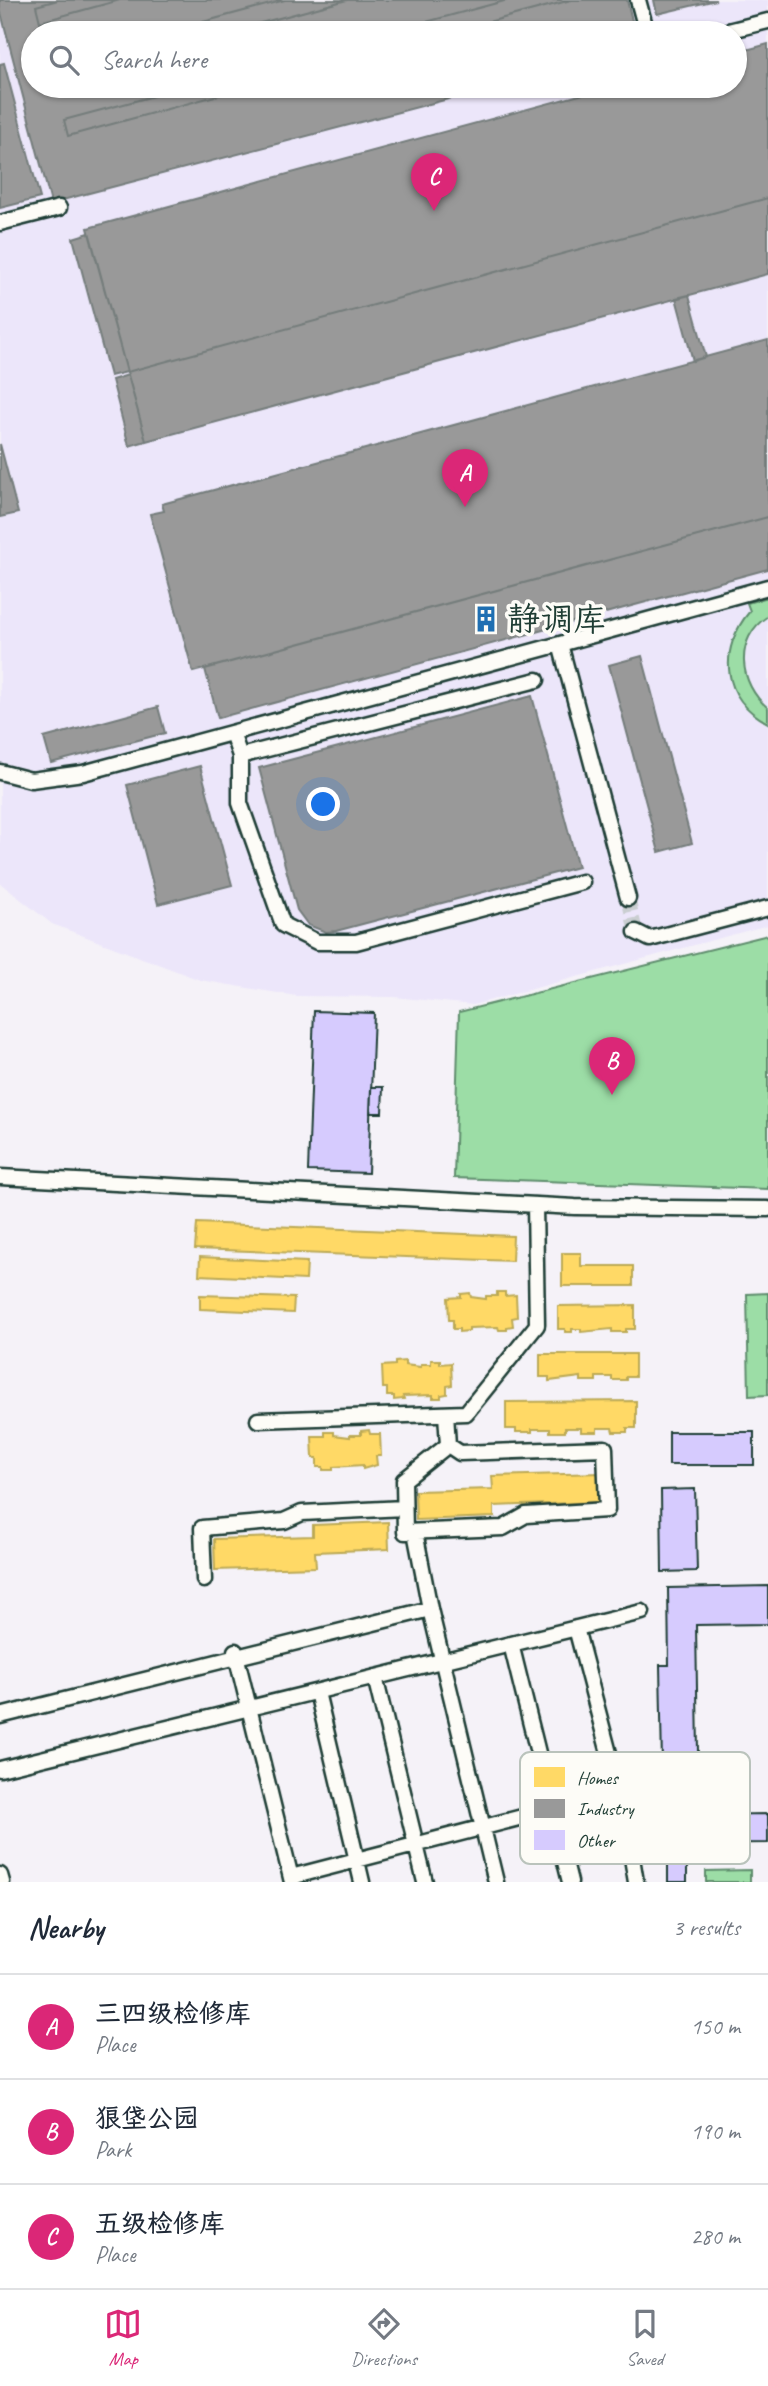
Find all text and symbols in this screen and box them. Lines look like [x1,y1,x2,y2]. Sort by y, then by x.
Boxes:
search box [21,21,747,98]
icon: search [45,41,83,79]
text: Search here [101,43,207,76]
pin: C [411,153,457,211]
pin: A [442,449,488,507]
place label: 静调库 [507,598,606,640]
building icon: 静调库 [471,604,501,634]
your location [306,787,340,821]
pin: B [589,1037,635,1095]
legend [520,1752,750,1864]
text: Homes [577,1766,619,1790]
text: Industry [577,1797,635,1821]
text: Other [577,1829,617,1853]
text: Nearby [28,1909,104,1947]
text: 3 results [673,1913,740,1942]
text: 三四级检修库 [95,1997,251,2030]
text: A [45,2012,57,2041]
text: 150 m [691,2012,740,2041]
text: Place [95,2030,135,2059]
text: 狼垡公园 [95,2102,199,2135]
text: B [45,2117,57,2146]
text: 190 m [691,2117,740,2146]
text: Park [95,2135,131,2164]
text: 五级检修库 [95,2207,225,2240]
text: C [46,2222,56,2251]
text: 280 m [691,2222,740,2251]
text: Place [95,2240,135,2269]
tab: Map [104,2305,142,2371]
tab: Directions [351,2305,417,2371]
tab: Saved [626,2305,664,2371]

